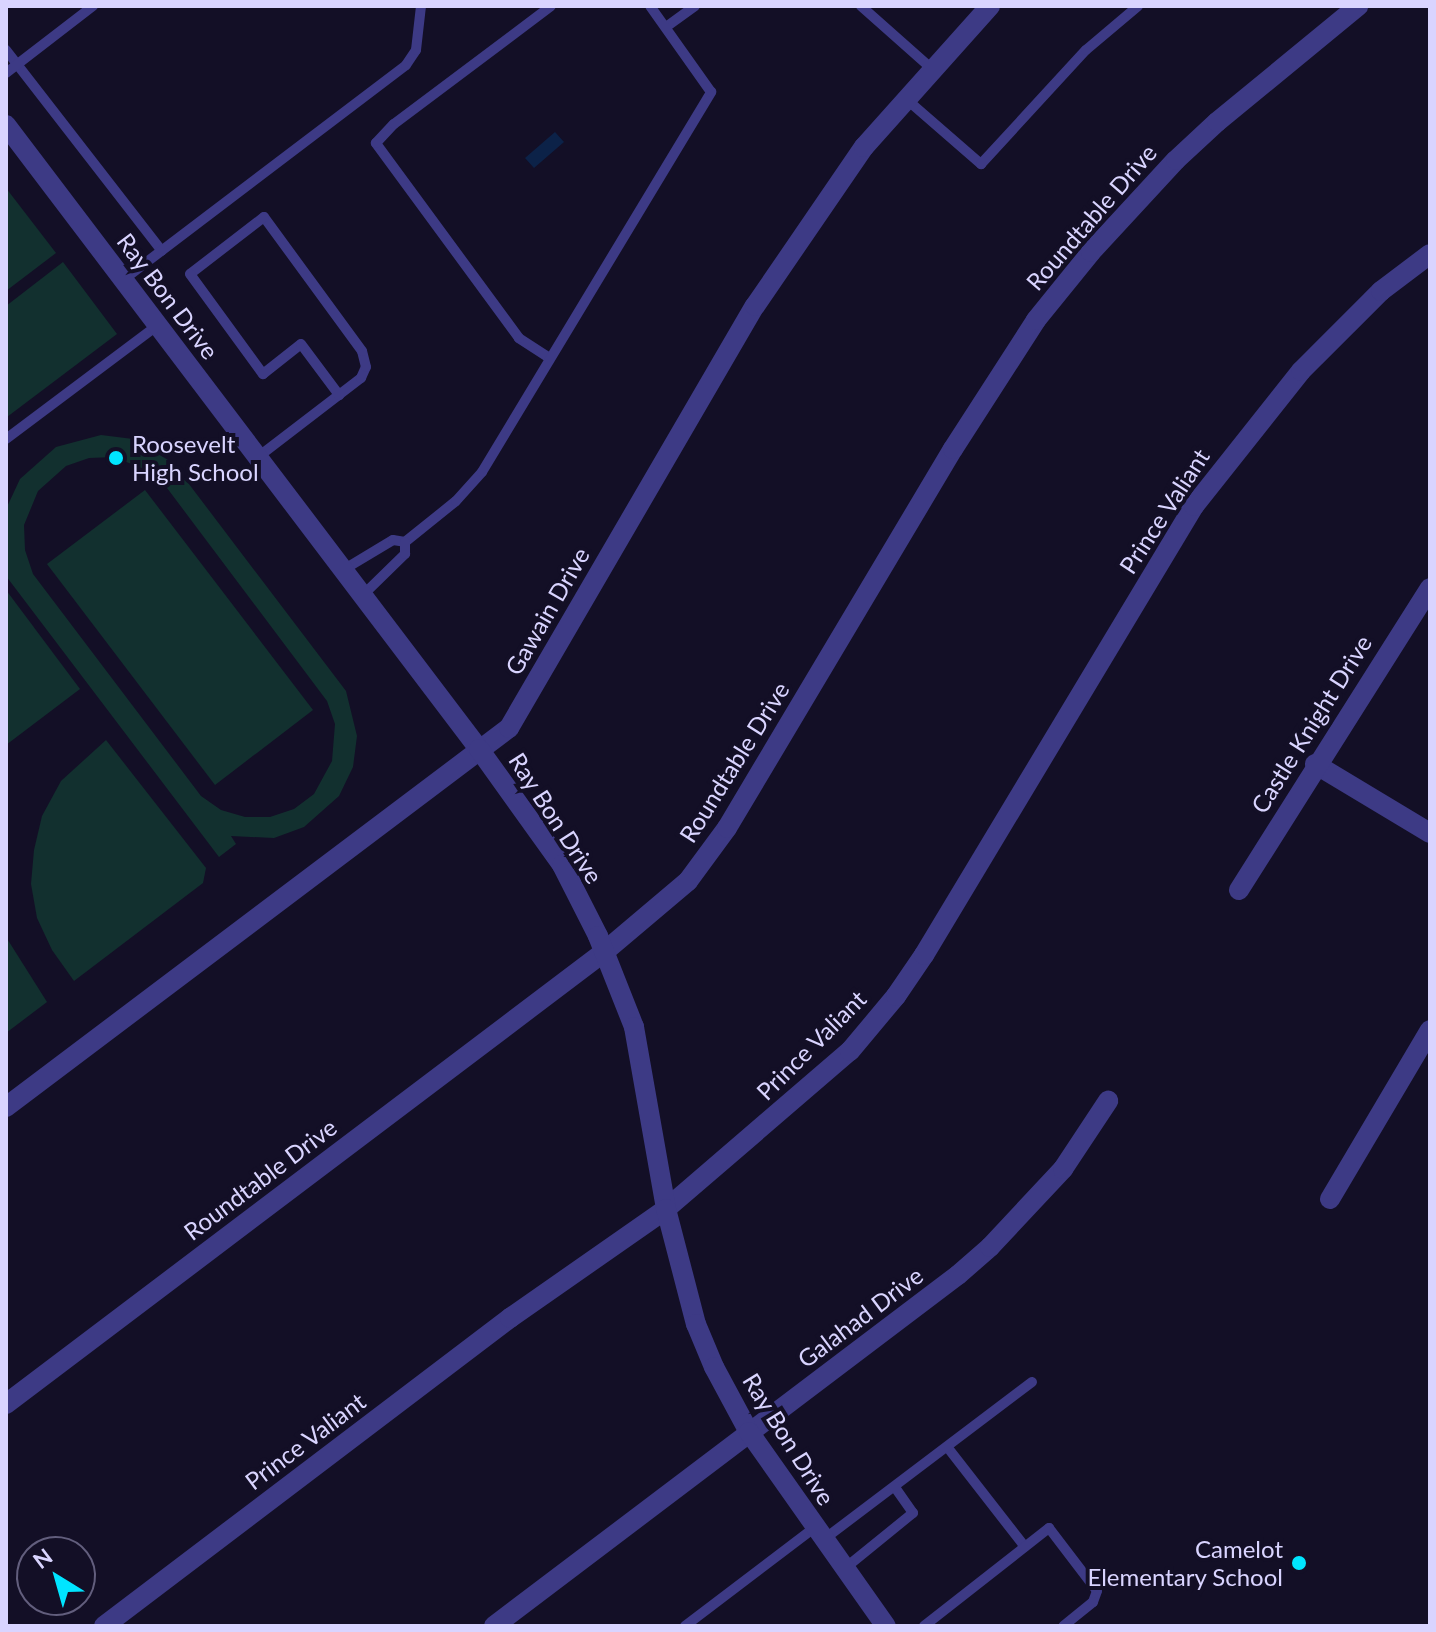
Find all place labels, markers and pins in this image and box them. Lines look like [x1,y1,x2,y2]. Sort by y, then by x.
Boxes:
place label: Roosevelt High School [132,430,259,486]
marker: Roosevelt High School [107,449,125,467]
place label: Camelot Elementary School [1087,1535,1283,1591]
marker: Camelot Elementary School [1290,1554,1308,1572]

